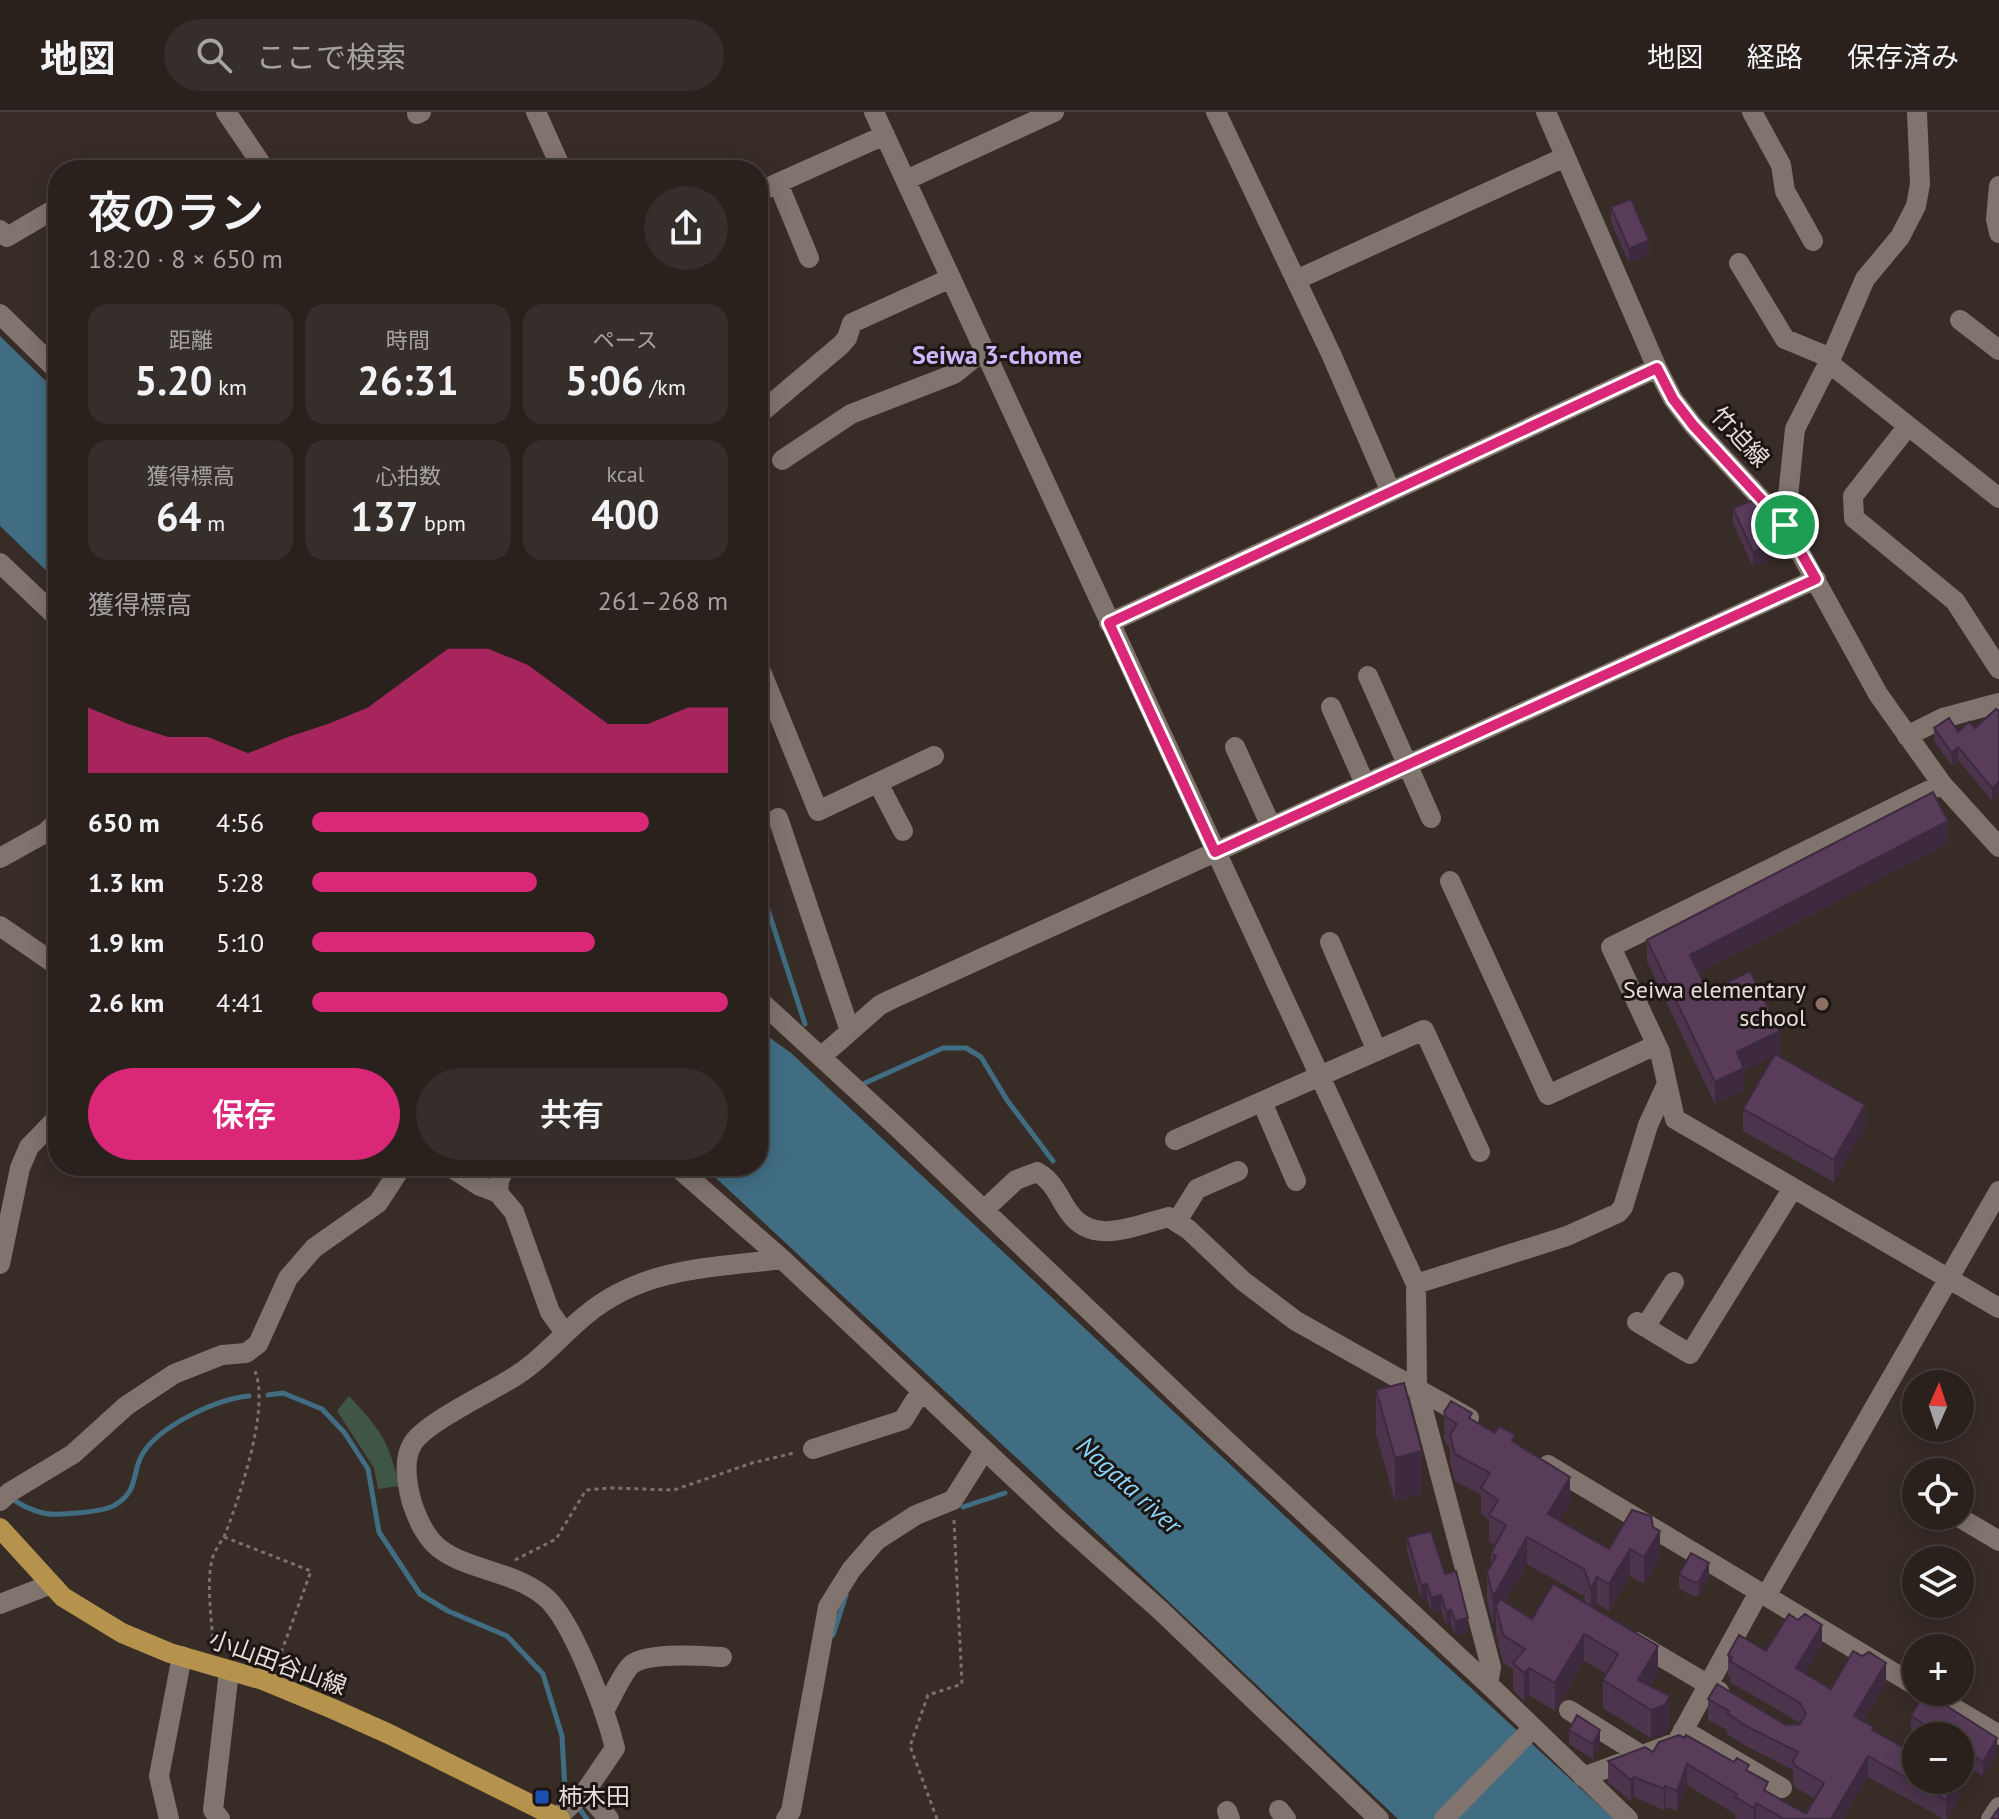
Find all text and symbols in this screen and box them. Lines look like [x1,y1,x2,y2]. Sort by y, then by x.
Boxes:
search box [164,19,724,91]
text: 地図 [40,33,116,82]
icon: search [192,33,236,77]
text: ここで検索 [256,37,406,76]
text: 地図 [1647,38,1703,75]
text: 経路 [1747,38,1803,75]
text: 保存済み [1847,38,1959,75]
text: 夜のラン [88,183,264,240]
button: share [644,186,728,270]
text: 18:20 · 8 × 650 m [88,242,283,275]
text: 距離 [169,326,213,354]
text: 時間 [386,326,430,354]
text: ペース [593,326,658,354]
district label: Seiwa 3-chome [912,338,1082,371]
text: 5.20 [135,354,212,406]
text: 26:31 [357,354,459,406]
text: 5:06 [565,354,644,406]
text: km [212,373,247,401]
text: /km [644,373,686,401]
street label: 竹迫線 [1704,400,1776,474]
text: kcal [607,460,644,488]
text: 獲得標高 [147,462,235,490]
text: 心拍数 [375,462,441,490]
text: 400 [591,488,659,540]
text: 64 [156,490,201,542]
text: 137 [350,490,418,542]
pin [1751,491,1819,559]
icon: arrive [1763,503,1807,547]
text: m [201,509,225,537]
text: bpm [418,509,466,537]
text: 261–268 m [598,584,728,617]
text: 獲得標高 [88,588,192,621]
text: 650 m [88,806,160,839]
text: 4:56 [216,806,264,839]
text: 1.3 km [88,866,164,899]
text: 5:28 [216,866,264,899]
text: 1.9 km [88,926,164,959]
text: 5:10 [216,926,264,959]
place label: Seiwa elementary school [1623,974,1806,1033]
text: 2.6 km [88,986,164,1019]
text: 4:41 [216,986,264,1019]
marker: Seiwa elementary school [1813,995,1831,1013]
button: 保存 [88,1068,400,1160]
button: 共有 [416,1068,728,1160]
north arrow [1902,1370,1974,1442]
map controls [1902,1370,1974,1794]
water label: Nagata river [1070,1429,1190,1541]
button: locate [1902,1458,1974,1530]
button: layers [1902,1546,1974,1618]
street label: 小山田谷山線 [205,1623,351,1702]
button: + [1902,1634,1974,1706]
button: − [1902,1722,1974,1794]
place label: 柿木田 [558,1781,630,1812]
marker: 柿木田 [533,1788,551,1806]

